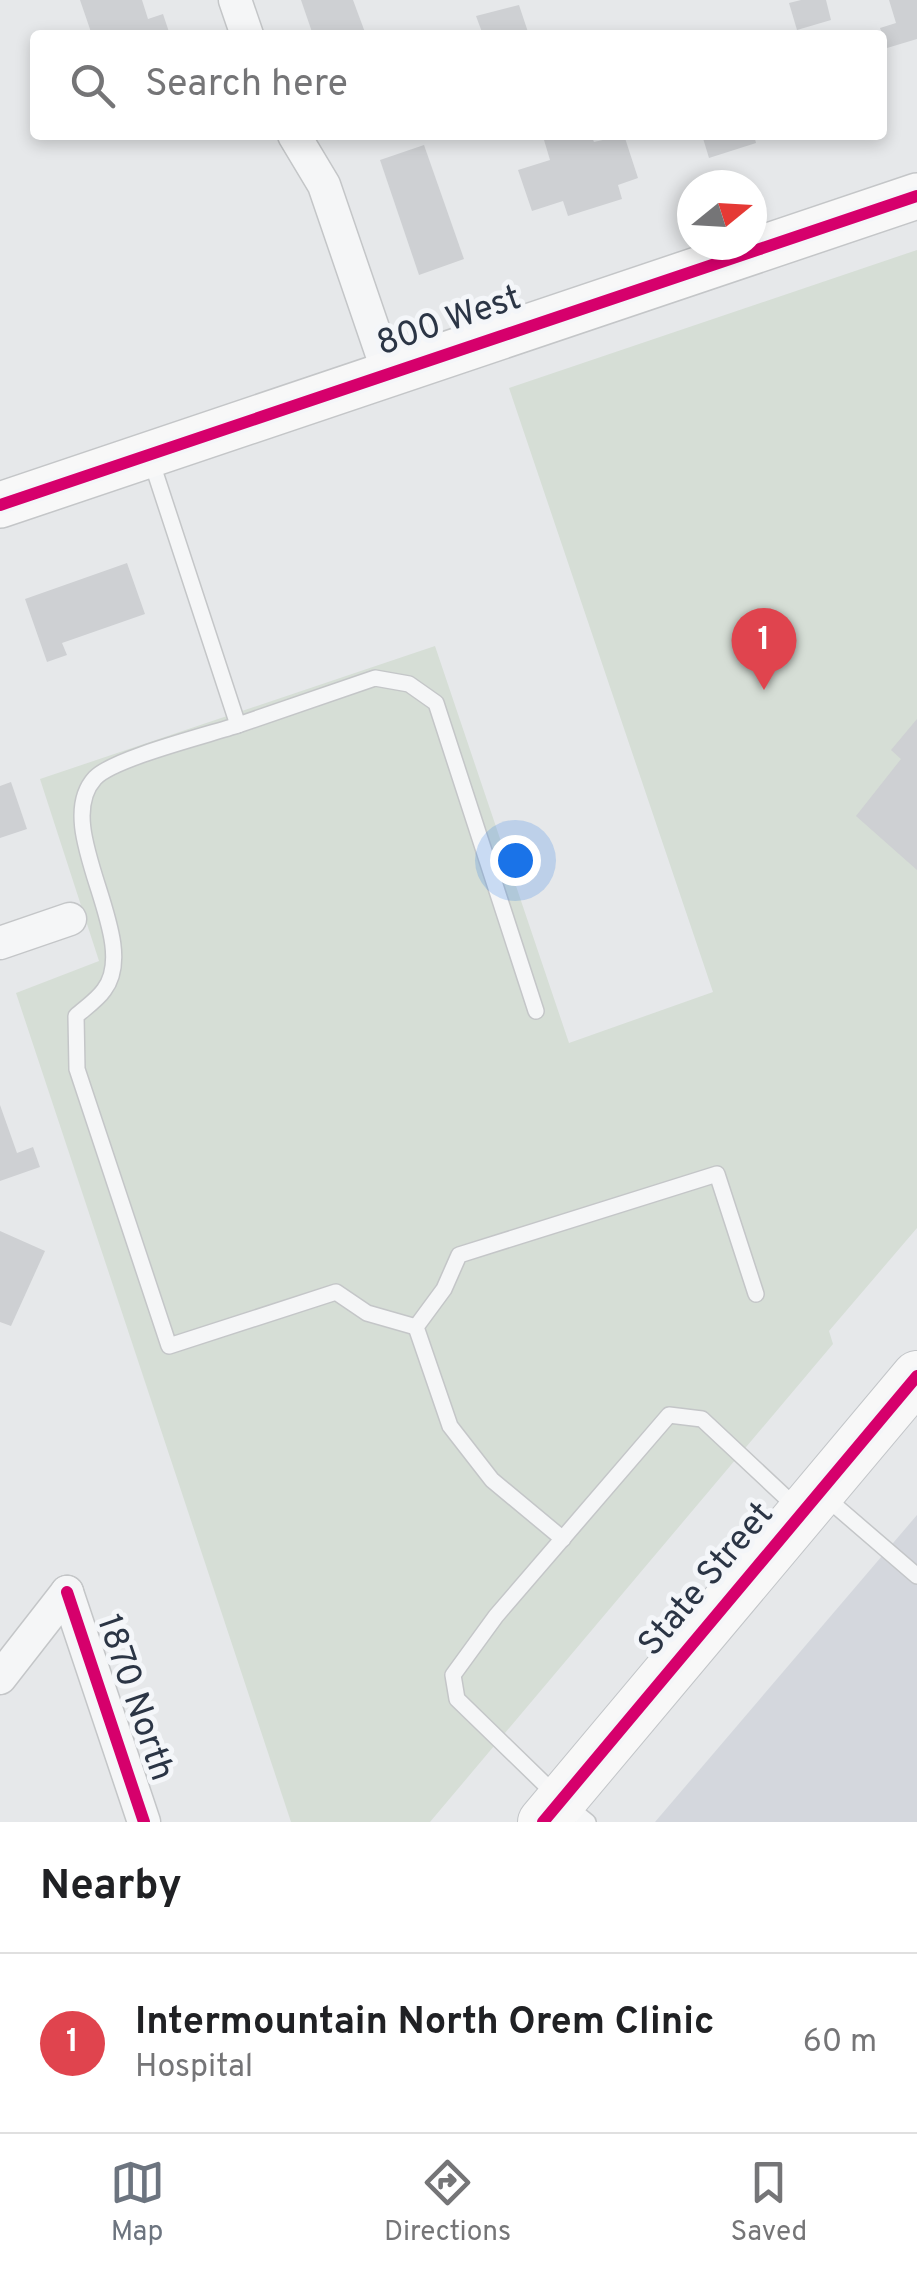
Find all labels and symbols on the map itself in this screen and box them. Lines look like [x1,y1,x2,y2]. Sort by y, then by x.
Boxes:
north arrow [677,170,767,260]
street label: 800 West [371,277,527,367]
pin: 1 [732,608,796,690]
your location [490,835,541,886]
street label: State Street [630,1494,784,1666]
street label: 1870 North [85,1609,183,1787]

